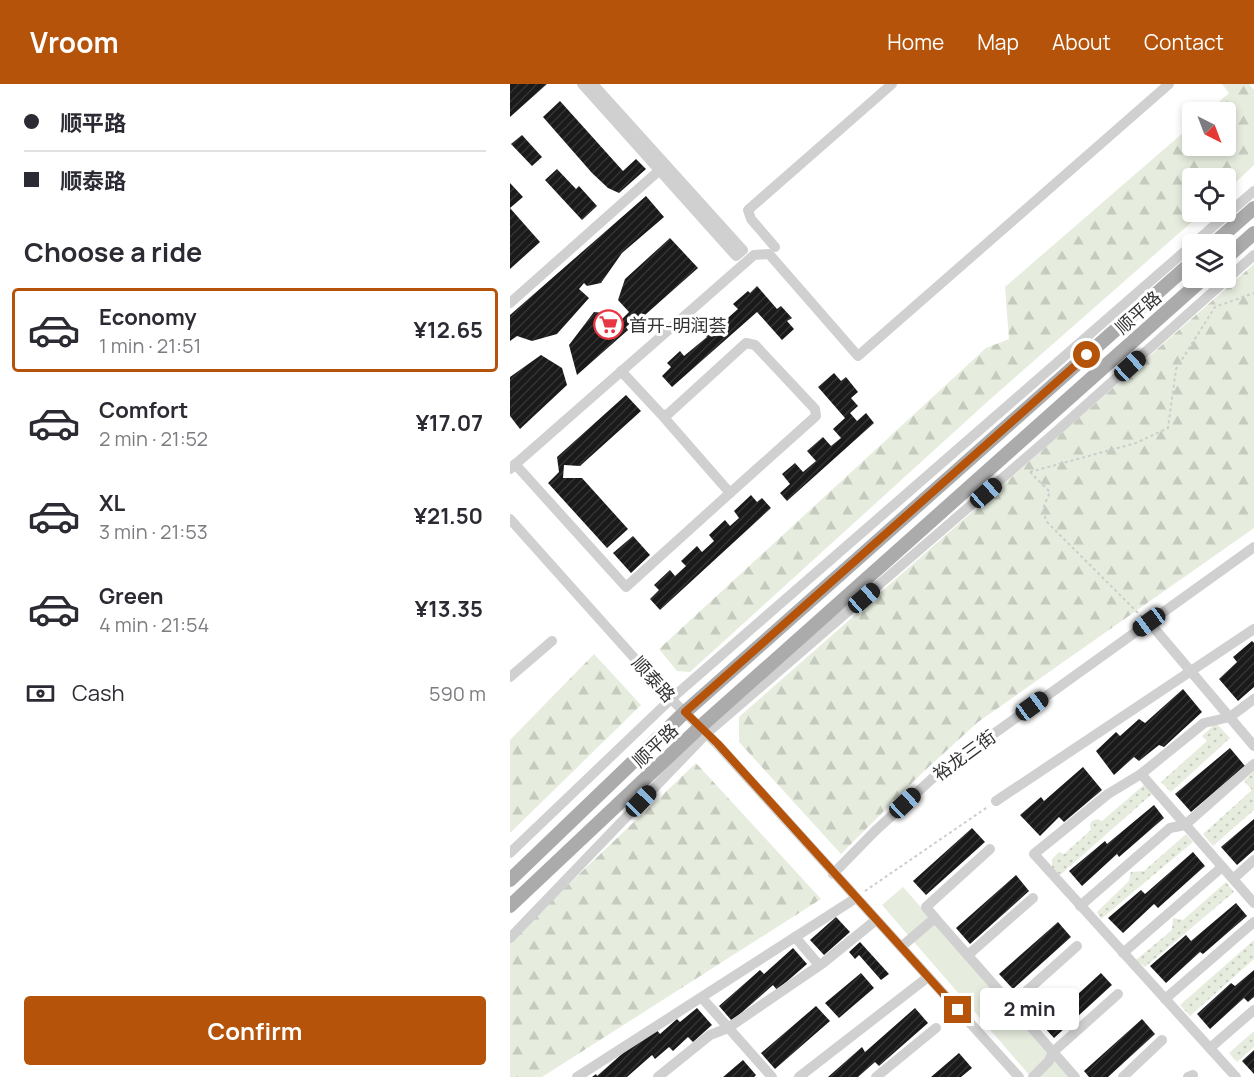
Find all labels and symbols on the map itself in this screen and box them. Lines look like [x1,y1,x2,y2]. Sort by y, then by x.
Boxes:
north arrow [1182,102,1236,156]
street label: 顺平路 [1110,285,1166,339]
supermarket icon: 首开-明润荟 [592,309,624,341]
place label: 首开-明润荟 [629,313,727,337]
route start [1073,341,1100,368]
car [1111,347,1149,385]
car [967,474,1005,512]
car [845,579,883,617]
car [1129,604,1169,640]
street label: 顺泰路 [627,651,681,707]
car [1012,688,1052,724]
street label: 顺平路 [627,718,683,772]
street label: 裕龙三街 [928,724,1000,786]
car [622,782,660,820]
car [886,784,924,822]
callout: 2 min [979,989,1078,1031]
route end [944,996,971,1023]

